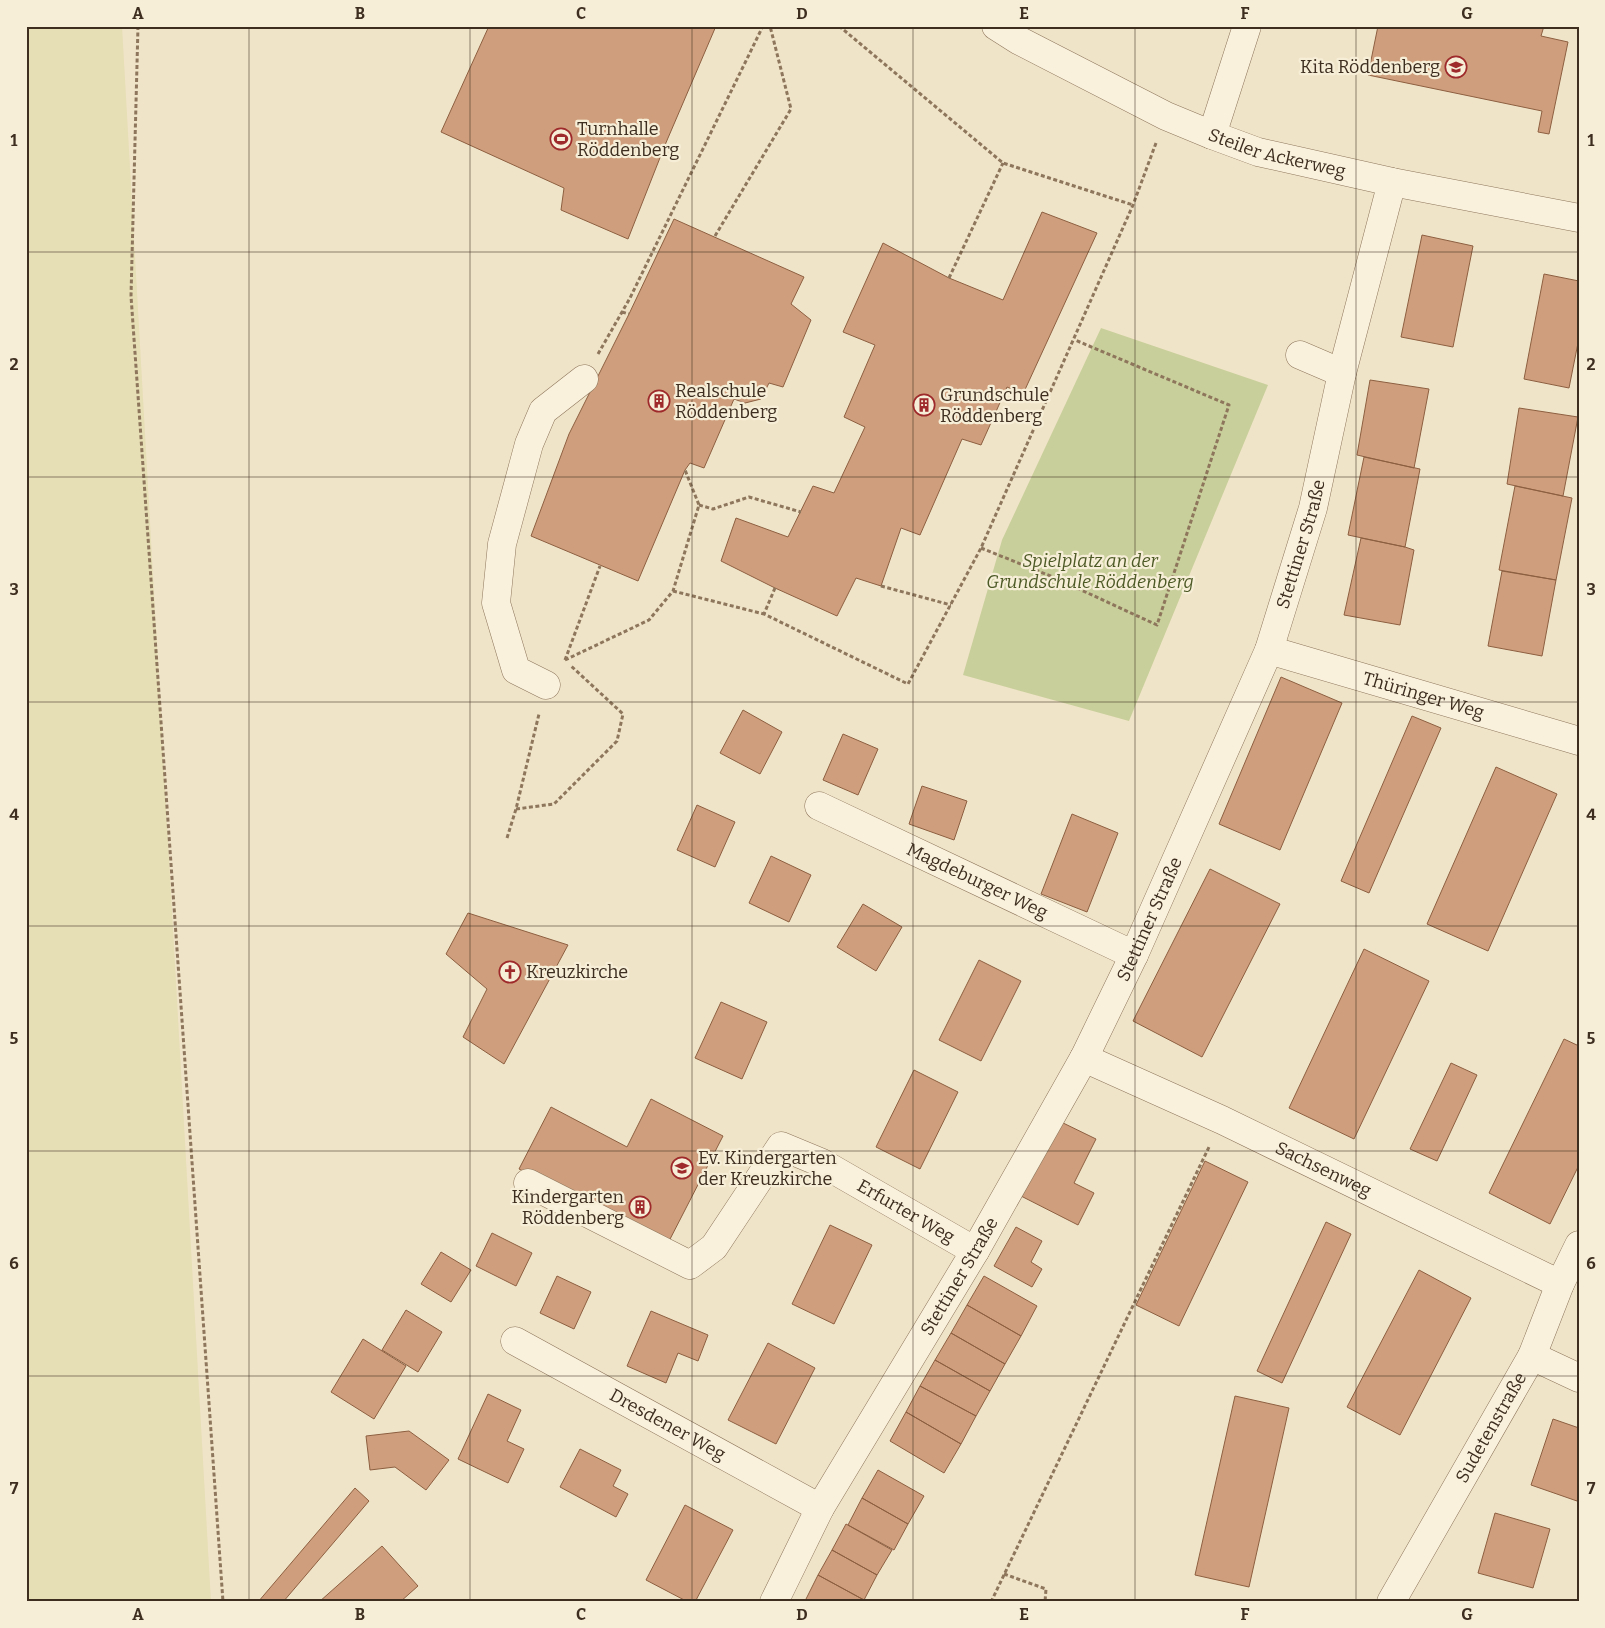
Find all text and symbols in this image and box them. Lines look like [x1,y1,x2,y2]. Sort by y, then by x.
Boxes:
text: A [132,4,144,23]
text: B [355,4,365,23]
text: C [576,4,586,23]
text: D [796,4,808,23]
text: E [1019,4,1029,23]
text: F [1241,4,1250,23]
text: G [1461,4,1473,23]
school or university icon: Kita Röddenberg [1444,55,1468,79]
place label: Kita Röddenberg [1300,56,1440,78]
place label: Turnhalle Röddenberg [577,118,679,161]
street label: Steiler Ackerweg [1205,124,1348,182]
sports icon: Turnhalle Röddenberg [549,127,573,151]
text: 1 [11,131,18,150]
text: 1 [1588,131,1595,150]
text: 2 [9,355,19,374]
text: 2 [1586,355,1596,374]
place label: Realschule Röddenberg [675,380,777,423]
place label: Grundschule Röddenberg [940,384,1049,427]
building icon: Realschule Röddenberg [647,389,671,413]
building icon: Grundschule Röddenberg [912,393,936,417]
street label: Stettiner Straße [1271,478,1330,612]
park label: Spielplatz an der Grundschule Röddenberg [986,550,1194,593]
text: 3 [9,580,19,599]
text: 3 [1586,580,1596,599]
street label: Thüringer Weg [1360,667,1487,724]
text: 4 [9,805,19,824]
text: 4 [1586,805,1596,824]
street label: Magdeburger Weg [903,838,1051,924]
street label: Stettiner Straße [1112,854,1187,985]
church icon: Kreuzkirche [498,960,522,984]
place label: Kreuzkirche [526,961,628,983]
text: 5 [10,1029,19,1048]
text: 5 [1587,1029,1596,1048]
street label: Sachsenweg [1272,1137,1375,1202]
place label: Ev. Kindergarten der Kreuzkirche [698,1147,837,1190]
school or university icon: Ev. Kindergarten der Kreuzkirche [670,1156,694,1180]
street label: Erfurter Weg [853,1175,959,1248]
place label: Kindergarten Röddenberg [511,1186,625,1229]
building icon: Kindergarten Röddenberg [628,1195,652,1219]
street label: Stettiner Straße [916,1213,1003,1339]
text: 6 [9,1254,19,1273]
text: 6 [1586,1254,1596,1273]
street label: Sudetenstraße [1451,1369,1531,1487]
street label: Dresdener Weg [606,1384,730,1465]
text: 7 [10,1479,19,1498]
text: 7 [1587,1479,1596,1498]
text: A [132,1605,144,1624]
text: B [355,1605,365,1624]
text: C [576,1605,586,1624]
text: D [796,1605,808,1624]
text: E [1019,1605,1029,1624]
text: F [1241,1605,1250,1624]
text: G [1461,1605,1473,1624]

